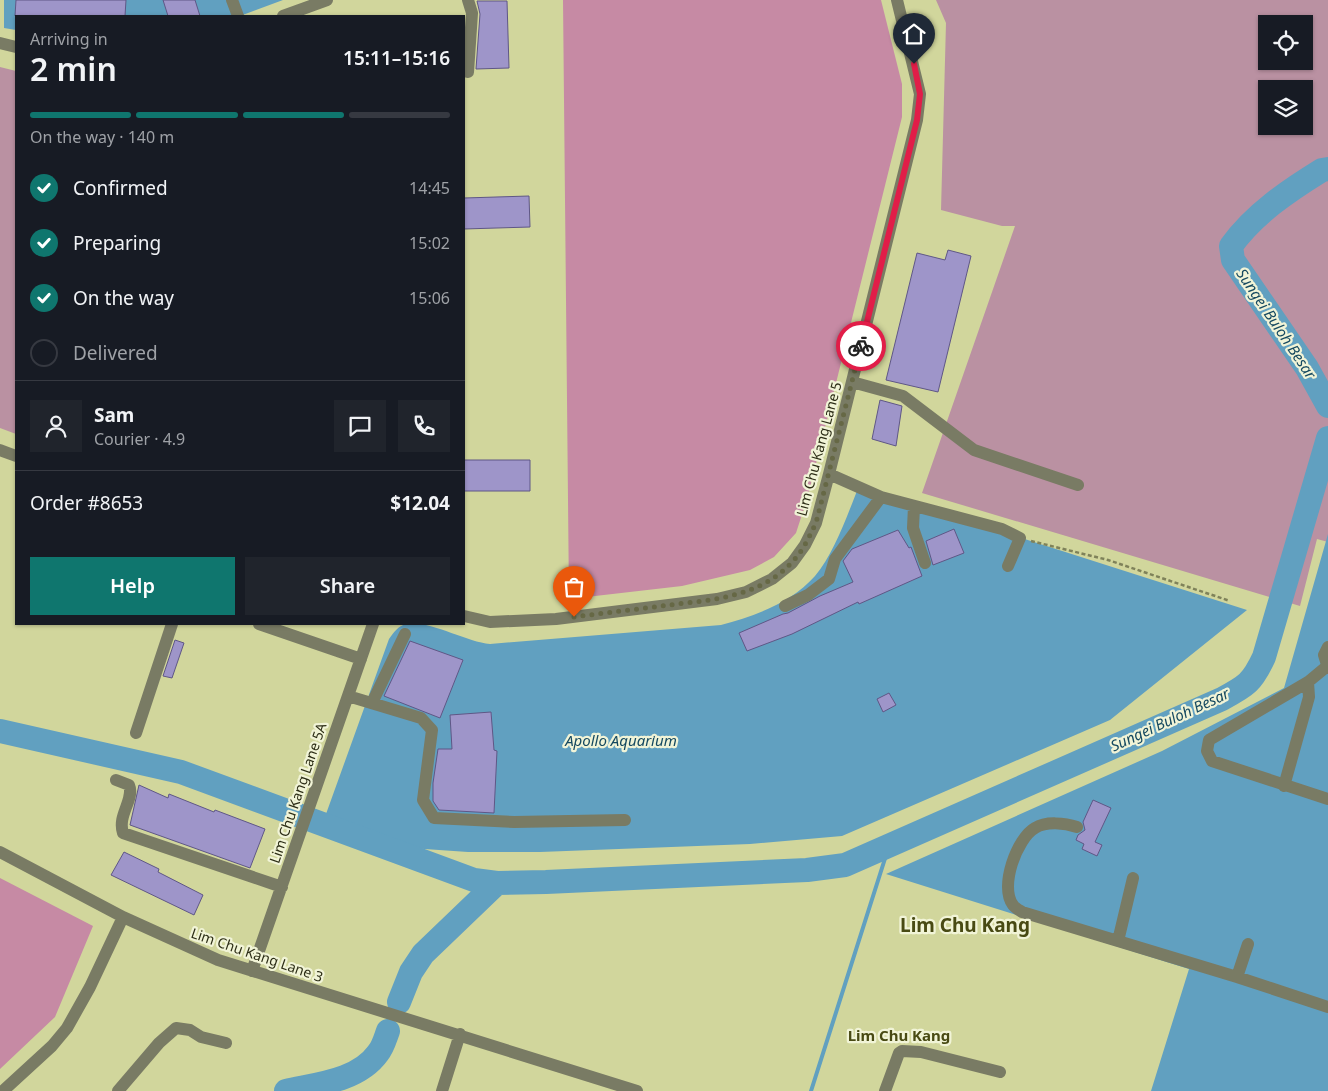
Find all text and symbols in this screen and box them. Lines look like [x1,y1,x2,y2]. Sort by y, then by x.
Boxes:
pin [893,13,935,64]
map controls [1258,15,1313,135]
button: locate [1258,15,1313,70]
icon: home [900,20,928,48]
text: Arriving in [30,28,108,50]
text: 15:11–15:16 [343,45,450,71]
text: 2 min [30,47,117,90]
button: layers [1258,80,1313,135]
text: On the way · 140 m [30,126,174,148]
icon: check [30,174,58,202]
text: Confirmed [73,175,168,201]
text: 14:45 [409,177,450,199]
icon: check [30,229,58,257]
text: Preparing [73,230,161,256]
text: 15:02 [409,232,450,254]
water label: Sungei Buloh Besar [1232,264,1322,383]
icon: check [30,284,58,312]
text: On the way [73,285,174,311]
text: 15:06 [409,287,450,309]
courier [836,321,886,371]
icon: bike [847,332,875,360]
text: Delivered [73,340,158,366]
street label: Lim Chu Kang Lane 5 [791,380,846,518]
button: person [30,400,82,452]
button: chat [334,400,386,452]
button: phone [398,400,450,452]
text: Sam [94,402,134,428]
text: Courier · 4.9 [94,428,185,450]
text: Order #8653 [30,490,143,516]
text: $12.04 [390,490,450,516]
button: Help [30,557,235,615]
button: Share [245,557,450,615]
pin [553,566,595,617]
icon: bag [560,573,588,601]
water label: Sungei Buloh Besar [1107,682,1233,755]
street label: Lim Chu Kang Lane 5A [265,720,330,866]
water label: Apollo Aquarium [564,730,677,750]
district label: Lim Chu Kang [900,912,1030,938]
street label: Lim Chu Kang Lane 3 [189,923,326,986]
district label: Lim Chu Kang [848,1025,950,1045]

